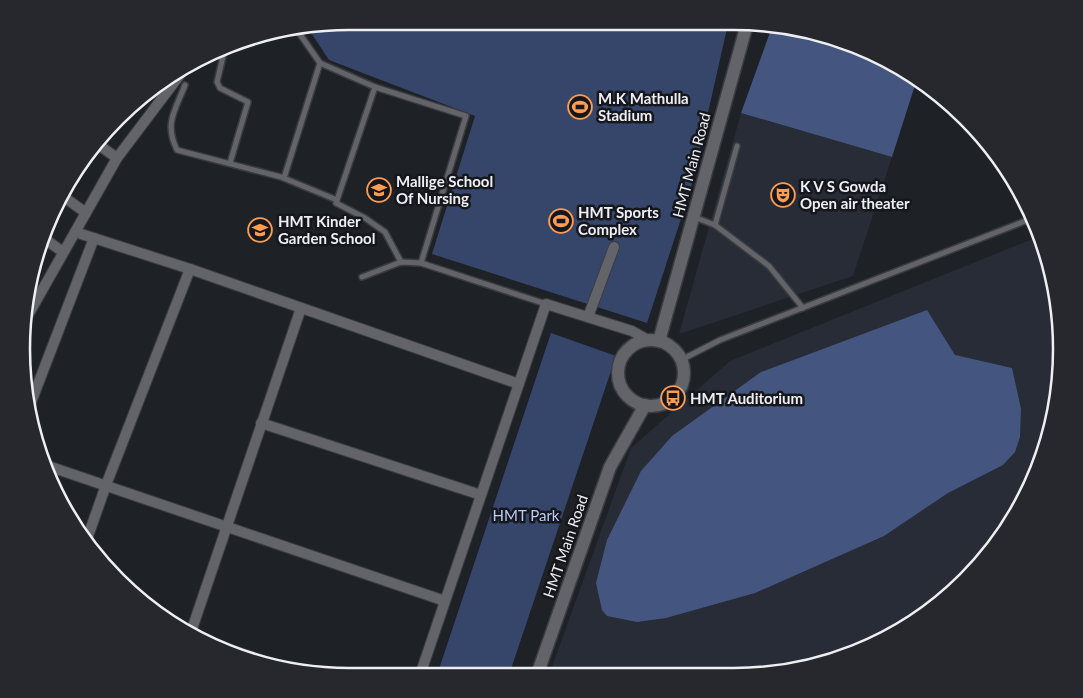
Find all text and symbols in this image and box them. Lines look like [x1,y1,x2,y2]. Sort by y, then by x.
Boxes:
place label: M.K Mathulla Stadium [598,89,689,124]
sports icon: M.K Mathulla Stadium [567,94,593,120]
street label: HMT Main Road [668,111,714,219]
place label: Mallige School Of Nursing [396,172,493,207]
school or university icon: Mallige School Of Nursing [366,177,392,203]
place label: K V S Gowda Open air theater [800,177,910,212]
theatre icon: K V S Gowda Open air theater [770,182,796,208]
place label: HMT Sports Complex [578,203,659,238]
sports icon: HMT Sports Complex [548,208,574,234]
place label: HMT Kinder Garden School [278,212,375,247]
school or university icon: HMT Kinder Garden School [247,217,273,243]
bus stop icon: HMT Auditorium [660,385,686,411]
place label: HMT Auditorium [690,389,803,407]
street label: HMT Main Road [539,492,591,600]
park label: HMT Park [493,506,560,524]

